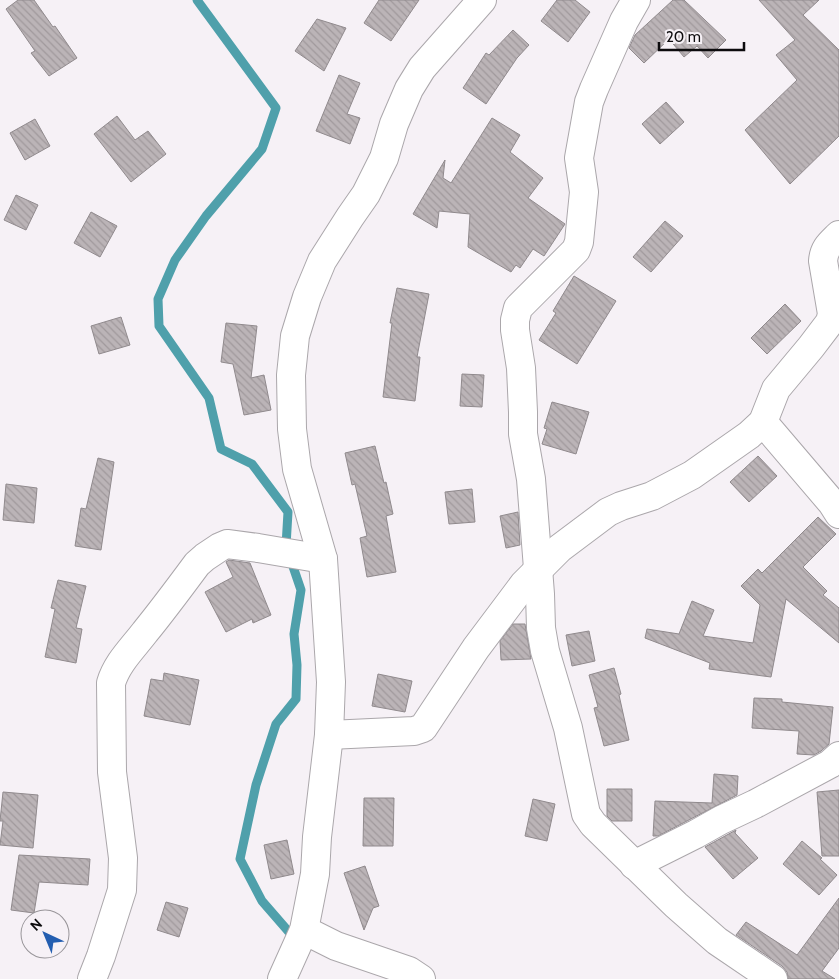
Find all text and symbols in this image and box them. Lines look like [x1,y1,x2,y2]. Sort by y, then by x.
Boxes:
scale bar [659,20,744,52]
text: 20 m [666,28,701,46]
north arrow [20,909,70,959]
text: N [26,915,46,935]

